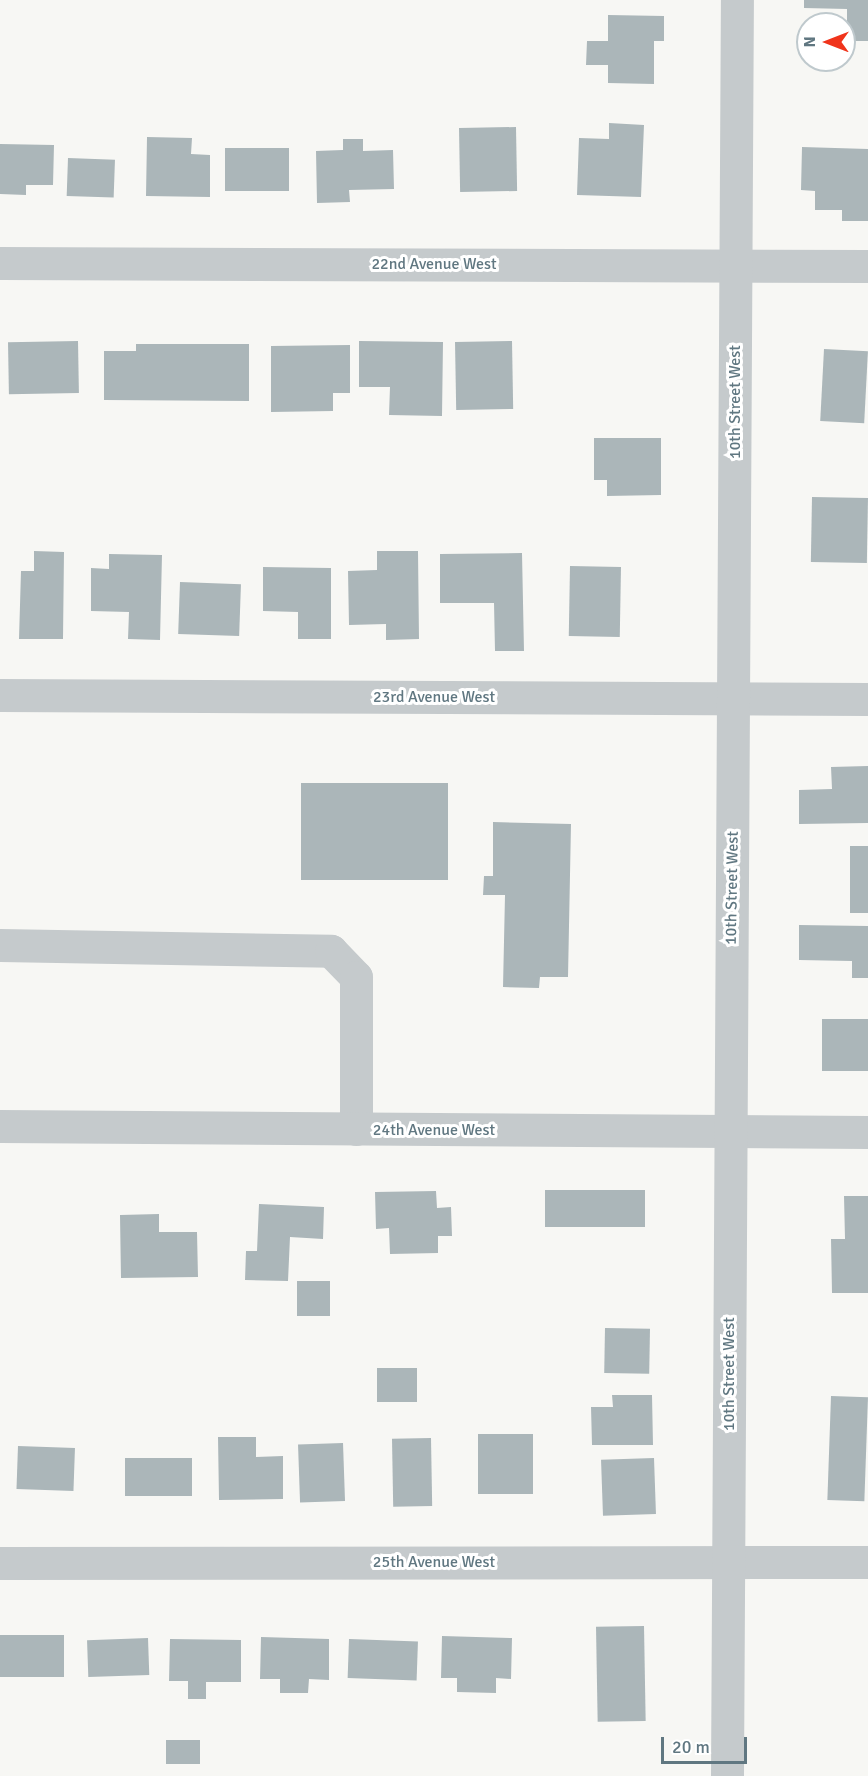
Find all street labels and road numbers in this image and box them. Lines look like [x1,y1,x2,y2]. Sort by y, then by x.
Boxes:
street label: 22nd Avenue West [371,254,497,274]
street label: 10th Street West [725,345,745,459]
street label: 23rd Avenue West [373,687,495,707]
street label: 10th Street West [721,831,743,945]
street label: 24th Avenue West [373,1120,495,1140]
street label: 10th Street West [719,1317,739,1431]
street label: 25th Avenue West [373,1552,495,1572]

